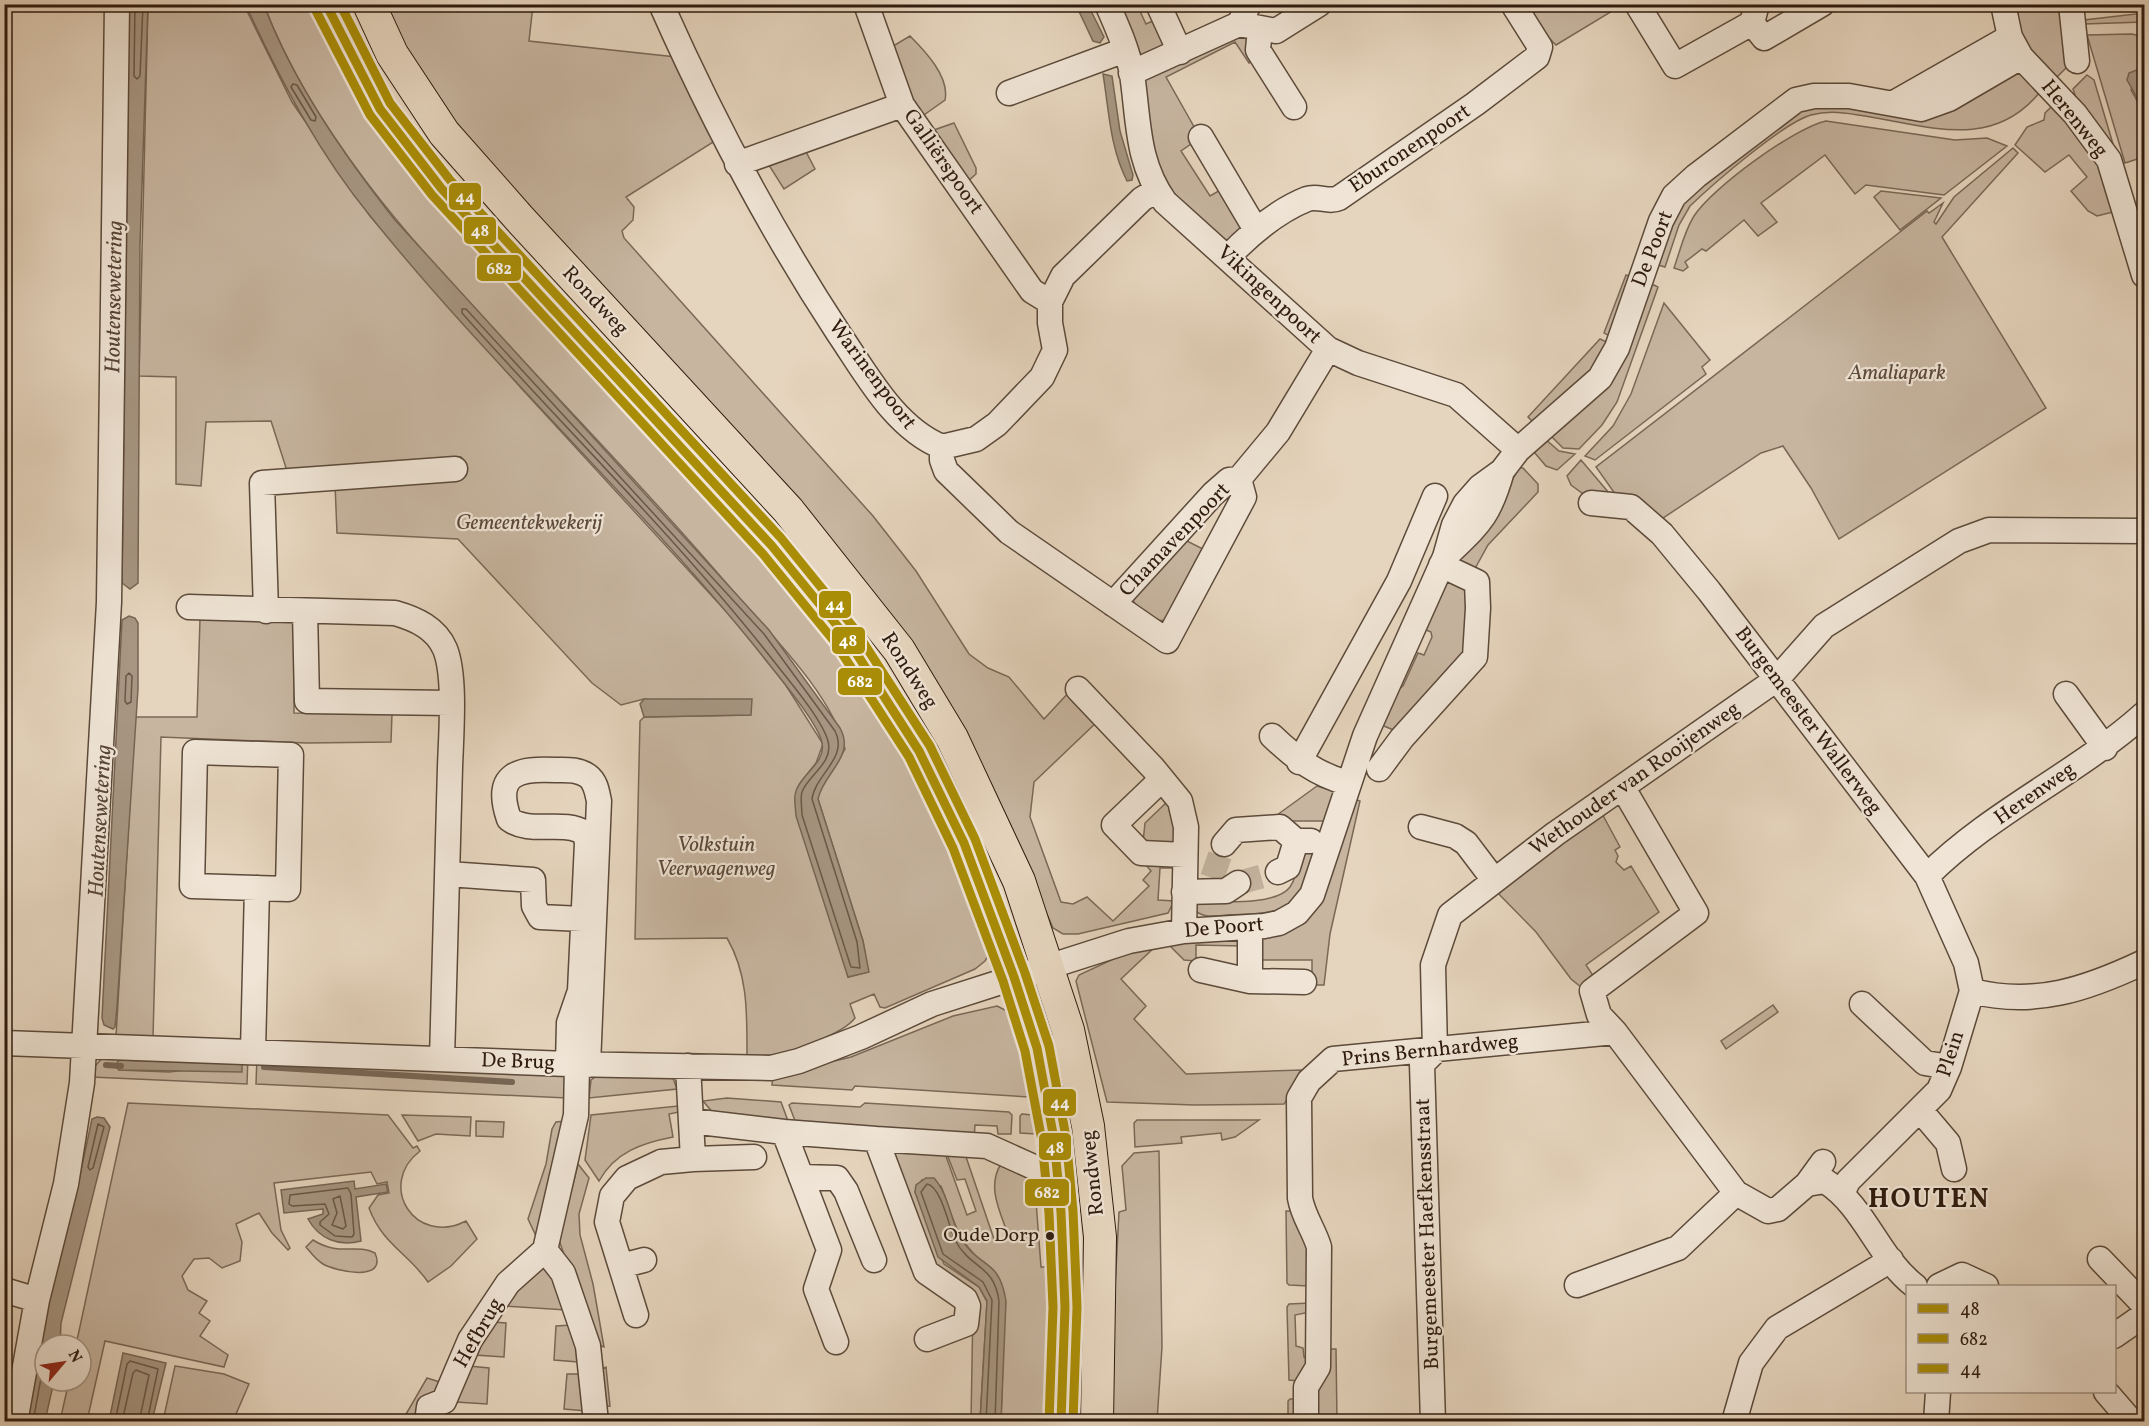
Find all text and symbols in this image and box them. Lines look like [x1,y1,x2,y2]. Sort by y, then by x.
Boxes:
street label: Herenweg [2033,74,2115,164]
street label: Eburonenpoort [1343,97,1477,201]
street label: Galliërspoort [896,103,990,221]
line badge: 44 [448,182,482,211]
text: 44 [455,187,475,209]
street label: De Poort [1625,207,1681,291]
line badge: 48 [463,216,497,245]
water label: Houtensewetering [98,220,132,374]
text: 48 [471,221,489,243]
street label: Vikingenpoort [1210,239,1328,351]
line badge: 682 [476,254,522,282]
text: 682 [486,259,512,281]
street label: Rondweg [555,260,635,342]
street label: Warinenpoort [821,314,923,436]
park label: Amaliapark [1847,359,1946,388]
street label: Chamavenpoort [1113,476,1237,604]
park label: Gemeentekwekerij [456,509,603,538]
line badge: 44 [818,590,852,619]
text: 44 [825,595,845,617]
street label: Burgemeester Wallerweg [1727,621,1889,821]
line badge: 48 [831,626,866,655]
street label: Rondweg [873,627,945,715]
text: 48 [839,631,857,653]
line badge: 682 [837,667,883,696]
text: 682 [847,672,873,694]
street label: Wethouder van Rooijenweg [1524,695,1746,863]
water label: Houtensewetering [82,744,120,898]
street label: Herenweg [1989,755,2081,833]
park label: Volkstuin Veerwagenweg [657,831,775,884]
street label: De Poort [1183,910,1265,946]
street label: Prins Bernhardweg [1340,1027,1520,1075]
street label: Plein [1930,1027,1972,1081]
street label: De Brug [481,1046,555,1078]
line badge: 44 [1042,1088,1077,1117]
text: 44 [1050,1093,1070,1115]
street label: Burgemeester Haefkensstraat [1409,1098,1447,1370]
street label: Rondweg [1074,1129,1112,1217]
line badge: 48 [1038,1132,1072,1161]
text: 48 [1046,1138,1064,1160]
line badge: 682 [1024,1178,1070,1207]
district label: HOUTEN [1868,1181,1990,1219]
text: 682 [1034,1183,1060,1205]
place label: Oude Dorp [943,1222,1039,1250]
marker: Oude Dorp [1044,1230,1056,1242]
legend [1906,1285,2116,1393]
street label: Hefbrug [447,1292,511,1374]
text: 48 [1960,1298,1980,1323]
text: 682 [1960,1328,1988,1353]
north arrow [33,1333,93,1393]
text: N [62,1346,87,1367]
text: 44 [1960,1358,1982,1383]

